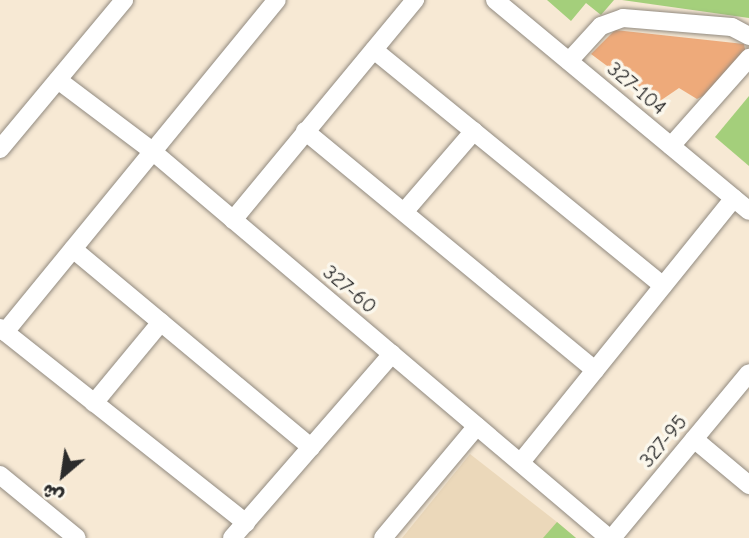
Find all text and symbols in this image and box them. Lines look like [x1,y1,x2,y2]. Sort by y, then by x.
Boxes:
street label: 327-104 [602,56,672,120]
street label: 327-60 [318,259,382,319]
street label: 327-95 [634,410,692,472]
north arrow [28,440,98,510]
text: ش [38,479,67,508]

